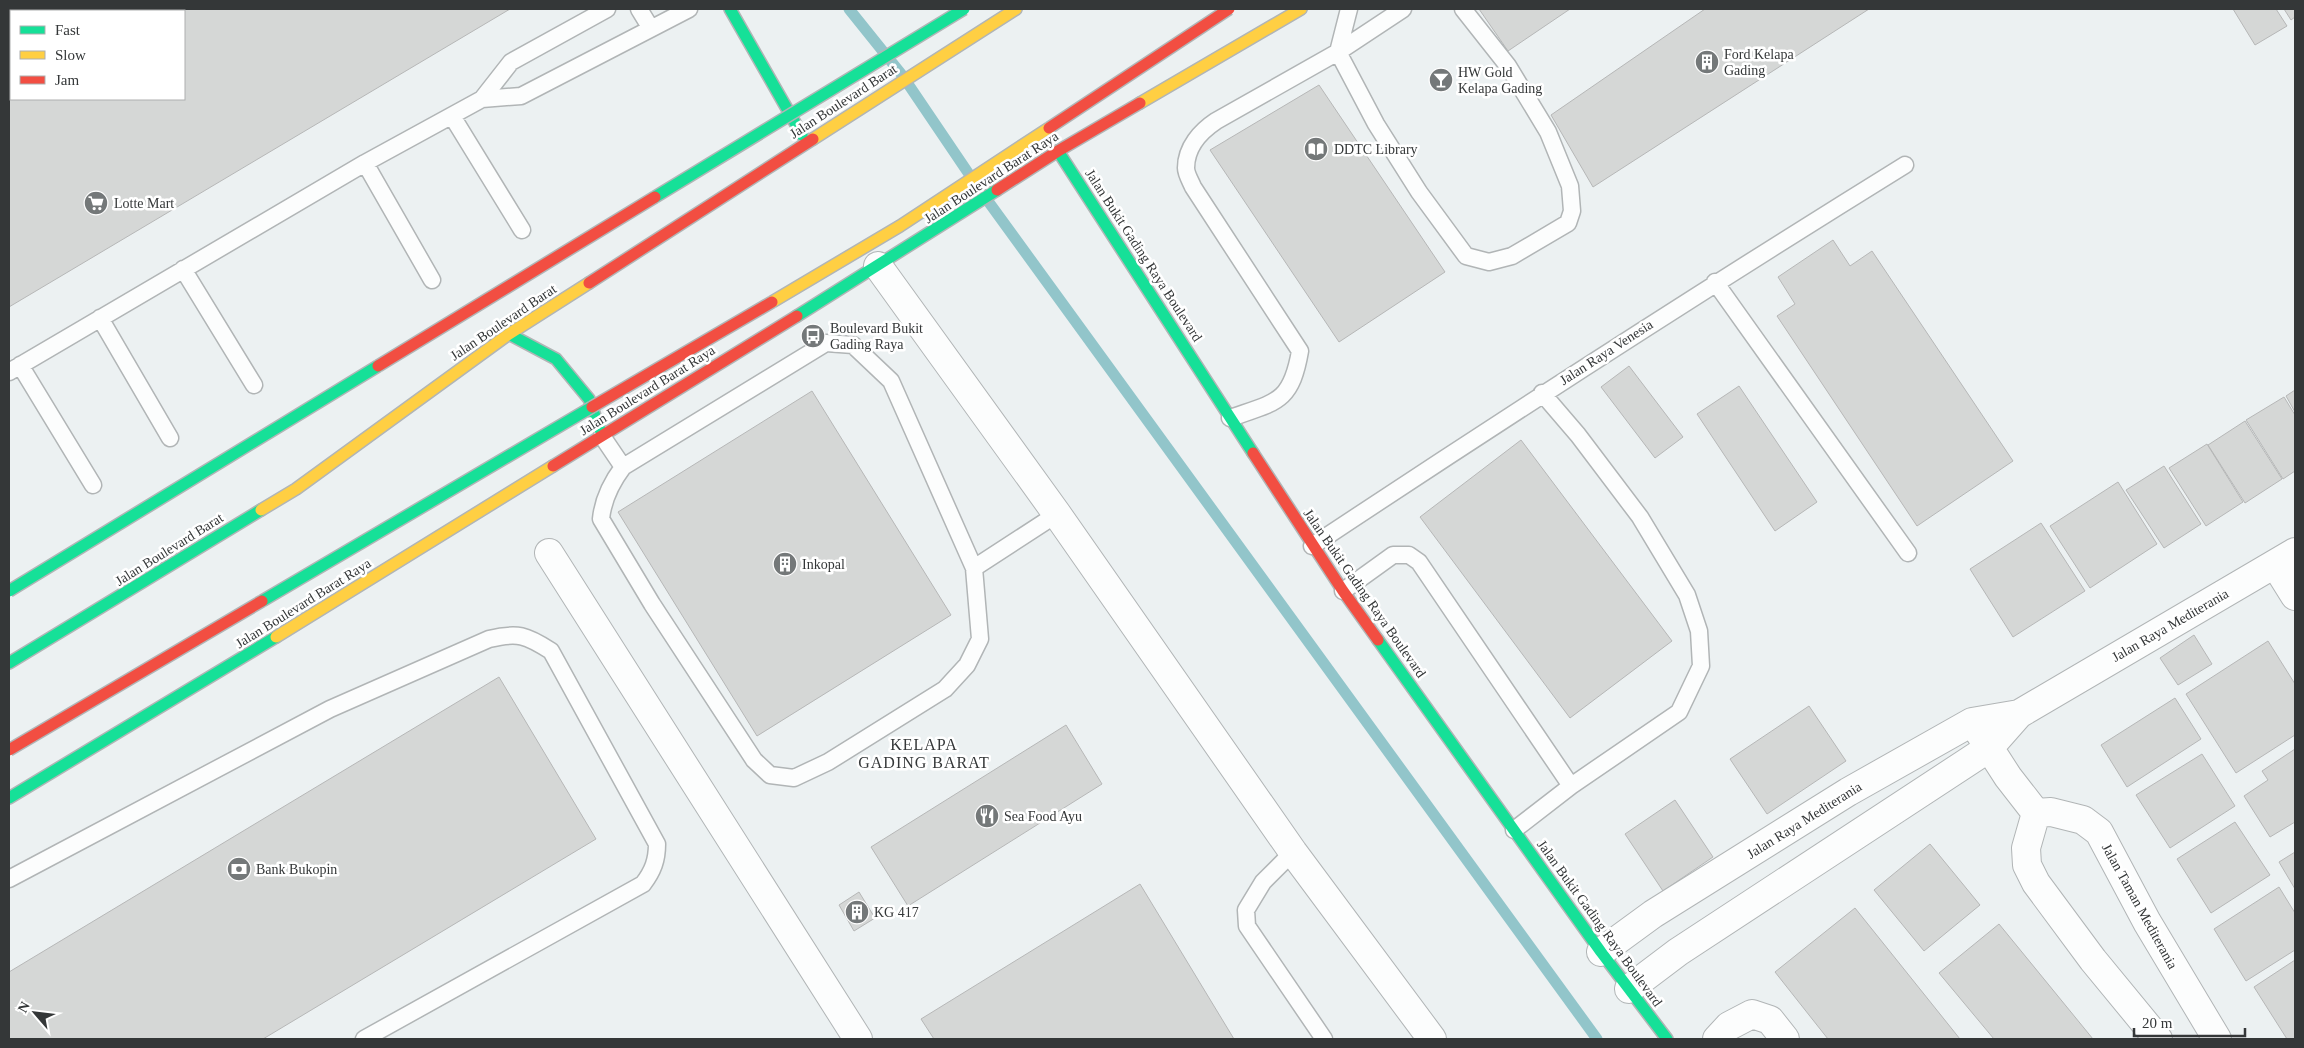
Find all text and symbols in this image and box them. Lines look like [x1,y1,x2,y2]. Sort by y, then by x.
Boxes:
legend [10,10,185,100]
text: Fast [55,22,81,38]
text: Slow [55,47,86,63]
place label: Ford Kelapa Gading [1724,47,1794,78]
building icon: Ford Kelapa Gading [1694,49,1720,75]
street label: Jalan Boulevard Barat [787,61,900,142]
place label: HW Gold Kelapa Gading [1458,65,1542,96]
bar icon: HW Gold Kelapa Gading [1428,67,1454,93]
text: Jam [55,72,79,88]
street label: Jalan Boulevard Barat Raya [921,128,1062,226]
library icon: DDTC Library [1303,136,1329,162]
place label: DDTC Library [1334,142,1418,157]
street label: Jalan Bukit Gading Raya Boulevard [1082,166,1205,344]
supermarket icon: Lotte Mart [83,190,109,216]
place label: Lotte Mart [114,196,174,211]
street label: Jalan Boulevard Barat [448,281,559,363]
street label: Jalan Raya Venesia [1557,316,1656,388]
place label: Boulevard Bukit Gading Raya [830,321,923,352]
bus stop icon: Boulevard Bukit Gading Raya [800,323,826,349]
street label: Jalan Boulevard Barat Raya [577,342,718,438]
street label: Jalan Bukit Gading Raya Boulevard [1300,506,1429,680]
street label: Jalan Boulevard Barat [113,510,226,589]
building icon: Inkopal [772,551,798,577]
street label: Jalan Boulevard Barat Raya [233,555,374,651]
place label: Inkopal [802,557,845,572]
street label: Jalan Raya Mediterania [2109,586,2232,665]
district label: KELAPA GADING BARAT [858,736,990,771]
street label: Jalan Raya Mediterania [1744,779,1865,862]
restaurant icon: Sea Food Ayu [974,803,1000,829]
place label: Sea Food Ayu [1004,809,1082,824]
street label: Jalan Bukit Gading Raya Boulevard [1534,837,1665,1009]
street label: Jalan Taman Mediterania [2099,841,2181,972]
bank icon: Bank Bukopin [226,856,252,882]
place label: Bank Bukopin [256,862,337,877]
building icon: KG 417 [844,899,870,925]
place label: KG 417 [874,905,919,920]
north arrow [10,988,60,1038]
text: N [15,999,33,1015]
scale bar [2134,1006,2245,1038]
text: 20 m [2142,1015,2173,1031]

